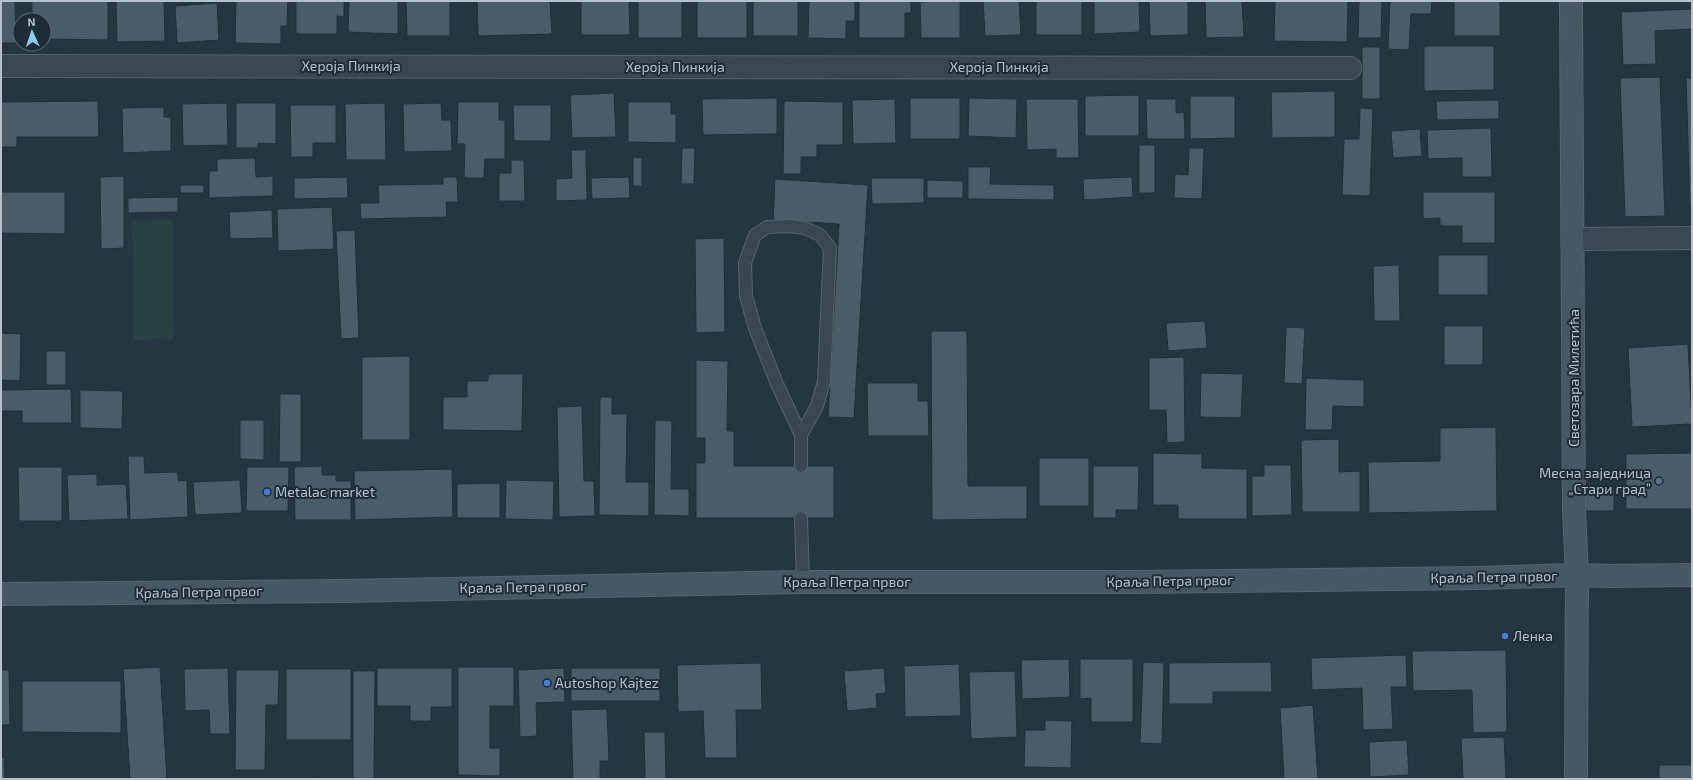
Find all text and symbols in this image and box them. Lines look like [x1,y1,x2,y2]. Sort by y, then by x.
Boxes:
north arrow [12,12,52,52]
text: N [27,15,36,28]
street label: Хероја Пинкија [301,57,401,74]
street label: Хероја Пинкија [625,58,725,75]
street label: Хероја Пинкија [949,58,1049,75]
street label: Светозара Милетића [1565,309,1582,447]
place label: Месна заједница „Стари град” [1539,464,1651,497]
marker: Месна заједница „Стари град” [1654,476,1664,486]
place label: Metalac market [275,483,375,500]
marker: Metalac market [262,487,272,497]
street label: Краља Петра првог [1430,567,1558,586]
street label: Краља Петра првог [1106,571,1234,590]
street label: Краља Петра првог [783,573,911,590]
street label: Краља Петра првог [459,577,587,596]
street label: Краља Петра првог [135,582,263,601]
place label: Ленка [1513,627,1553,644]
marker: Ленка [1500,631,1510,641]
place label: Autoshop Kajtez [555,674,659,691]
marker: Autoshop Kajtez [542,678,552,688]

